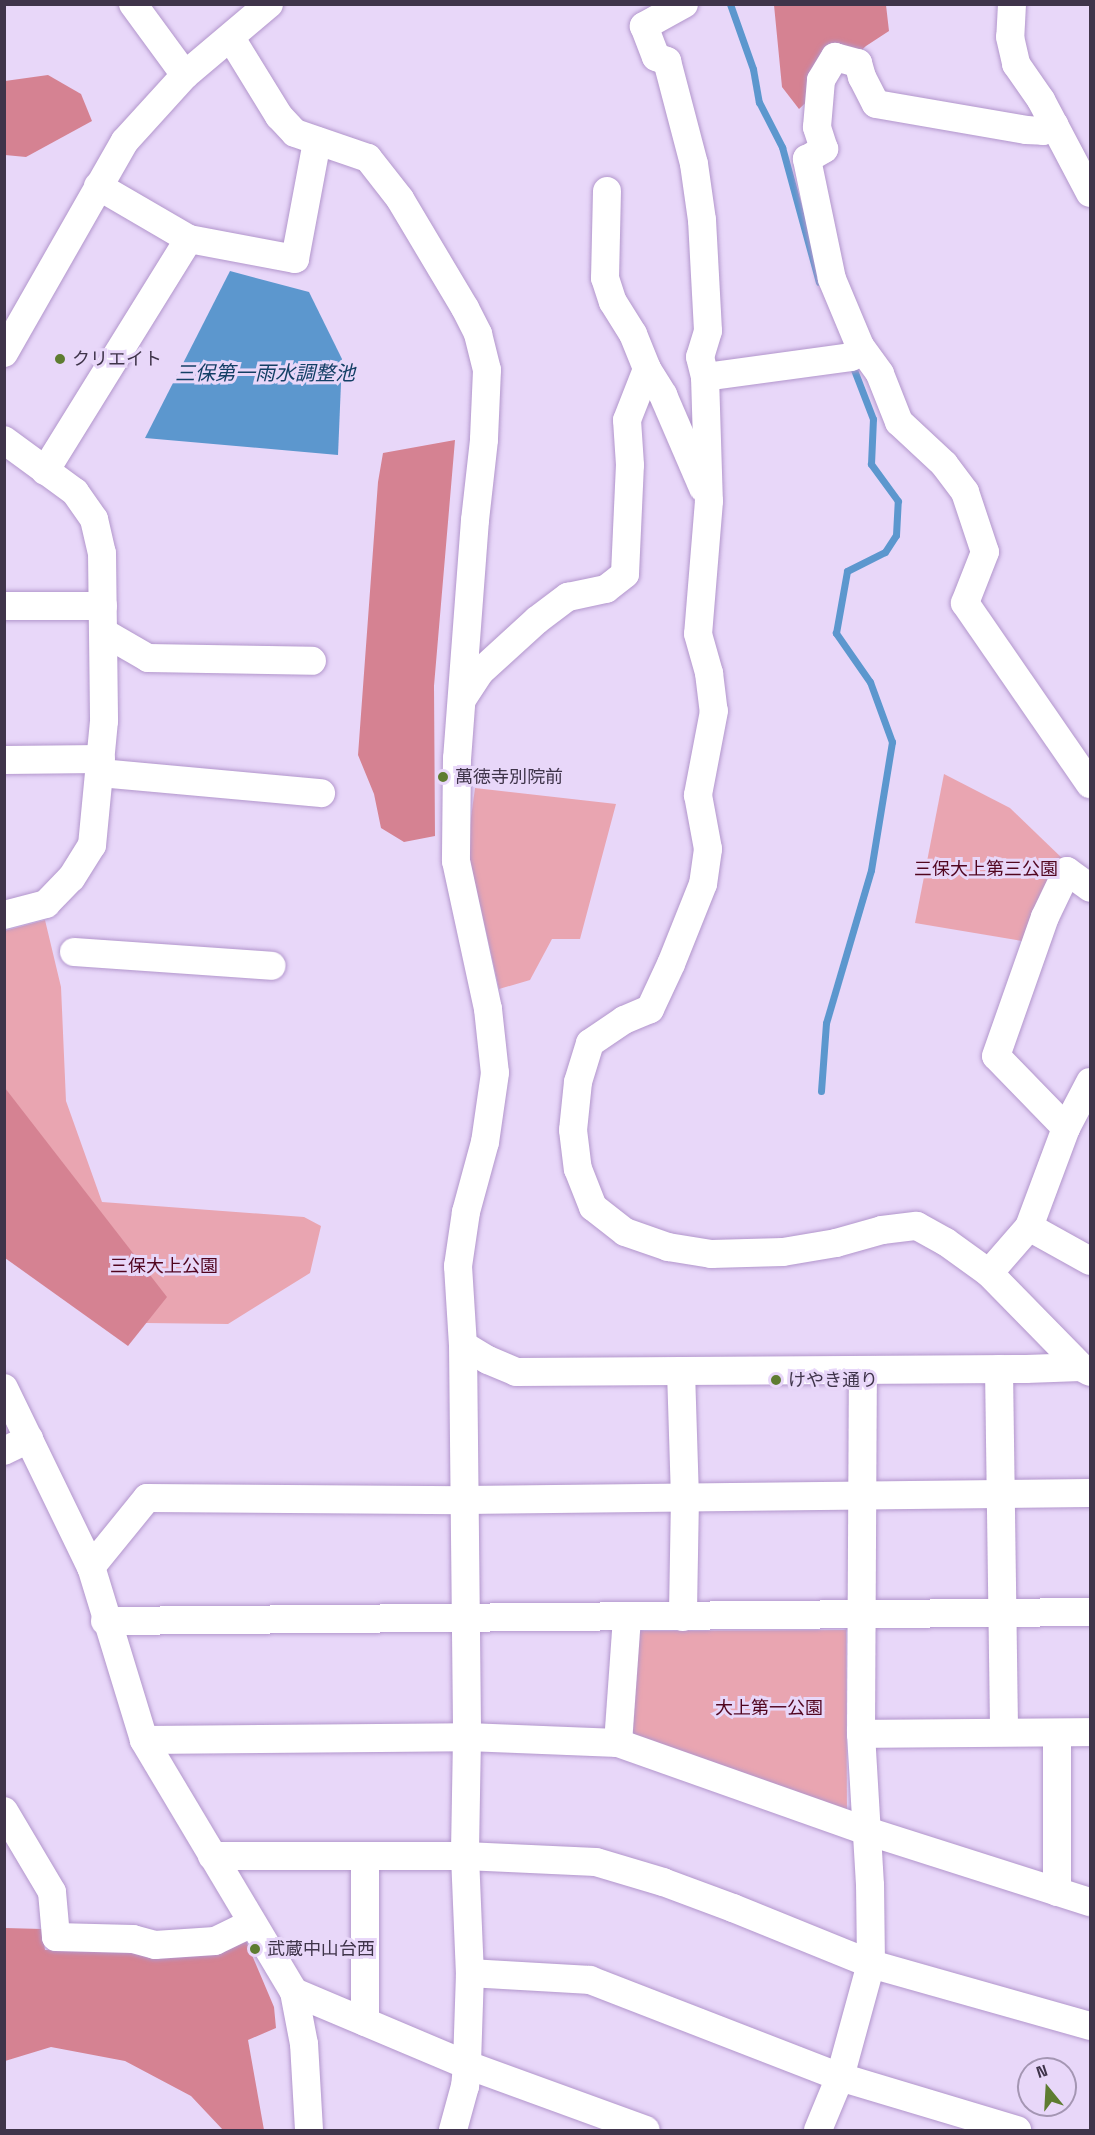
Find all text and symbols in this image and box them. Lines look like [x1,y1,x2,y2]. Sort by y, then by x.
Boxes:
place label: クリエイト [72,348,162,370]
marker: クリエイト [53,352,67,366]
water label: 三保第一雨水調整池 [175,361,355,385]
place label: 萬徳寺別院前 [455,766,563,788]
marker: 萬徳寺別院前 [436,770,450,784]
park label: 三保大上第三公園 [914,858,1058,880]
park label: 三保大上公園 [110,1255,218,1277]
place label: けやき通り [788,1369,878,1391]
marker: けやき通り [769,1373,783,1387]
park label: 大上第一公園 [715,1697,823,1719]
place label: 武蔵中山台西 [267,1938,375,1960]
marker: 武蔵中山台西 [248,1942,262,1956]
north arrow [1017,2057,1077,2117]
text: N [1034,2060,1050,2083]

